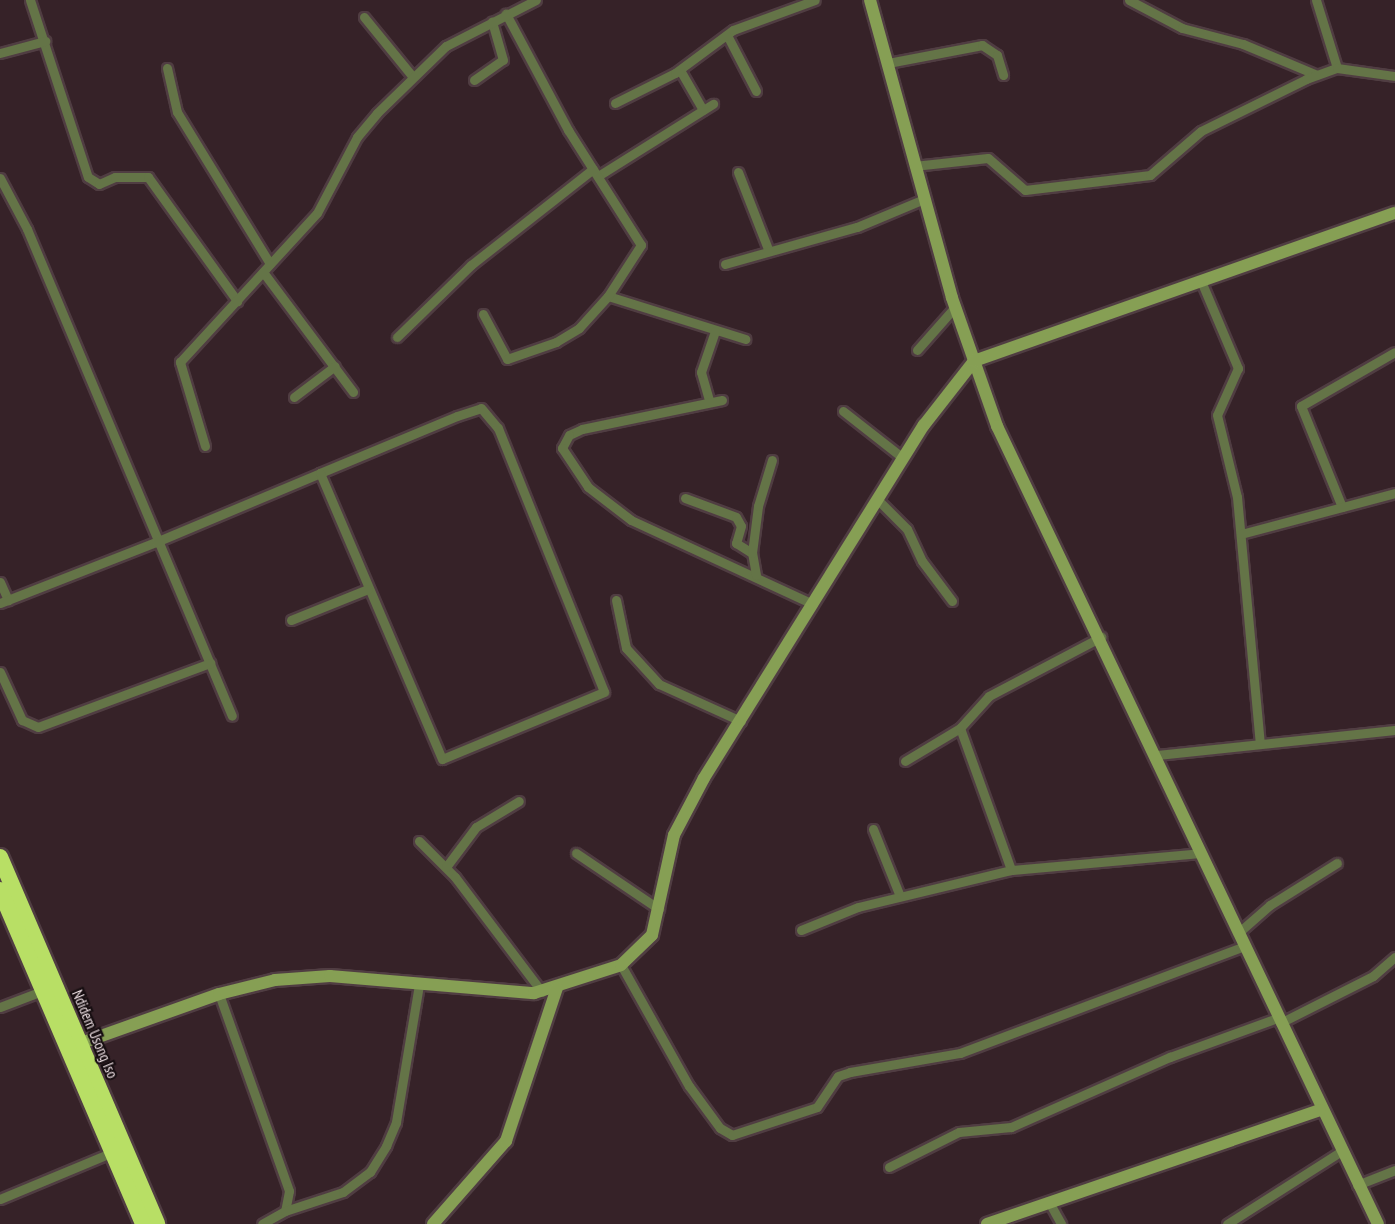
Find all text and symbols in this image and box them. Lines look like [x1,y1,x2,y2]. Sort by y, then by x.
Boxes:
street label: Ndidem Usong Iso [68,987,122,1081]

